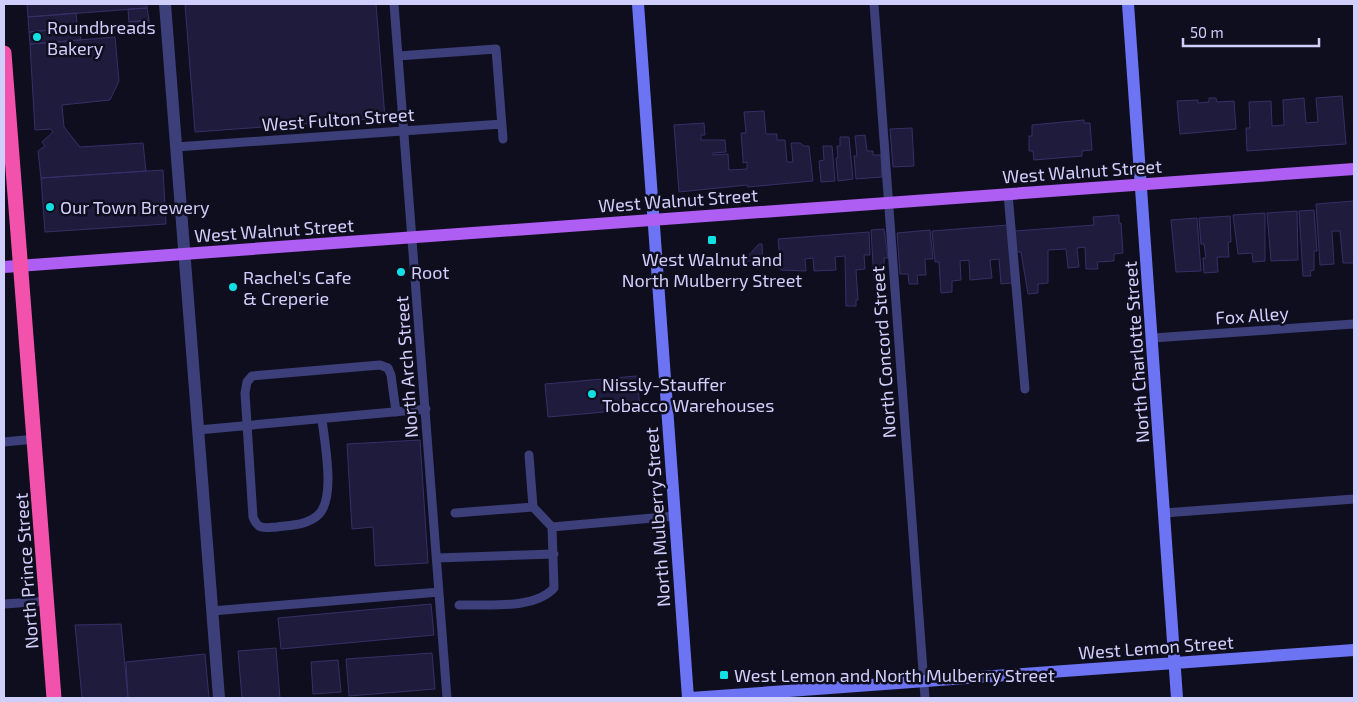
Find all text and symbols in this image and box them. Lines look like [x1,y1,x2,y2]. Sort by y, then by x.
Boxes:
scale bar [1183,15,1319,47]
place label: Roundbreads Bakery [47,16,156,59]
text: 50 m [1190,23,1224,41]
marker: Roundbreads Bakery [31,31,43,43]
street label: West Fulton Street [261,103,415,135]
street label: West Walnut Street [1001,154,1163,188]
street label: West Walnut Street [597,183,759,217]
place label: Our Town Brewery [60,196,210,218]
marker: Our Town Brewery [44,201,56,213]
street label: West Walnut Street [193,213,355,247]
marker: West Walnut and North Mulberry Street [706,234,718,246]
place label: West Walnut and North Mulberry Street [622,248,802,291]
street label: North Charlotte Street [1119,260,1153,444]
place label: Root [411,261,449,283]
street label: North Concord Street [866,265,900,439]
place label: Rachel's Cafe & Creperie [243,266,351,309]
marker: Root [395,266,407,278]
marker: Rachel's Cafe & Creperie [227,281,239,293]
street label: North Arch Street [390,295,422,439]
street label: Fox Alley [1215,301,1290,329]
place label: Nissly-Stauffer Tobacco Warehouses [602,373,774,416]
marker: Nissly-Stauffer Tobacco Warehouses [586,388,598,400]
street label: North Mulberry Street [640,426,674,608]
street label: North Prince Street [10,492,42,650]
street label: West Lemon Street [1078,631,1235,663]
place label: West Lemon and North Mulberry Street [734,664,1055,686]
marker: West Lemon and North Mulberry Street [718,669,730,681]

